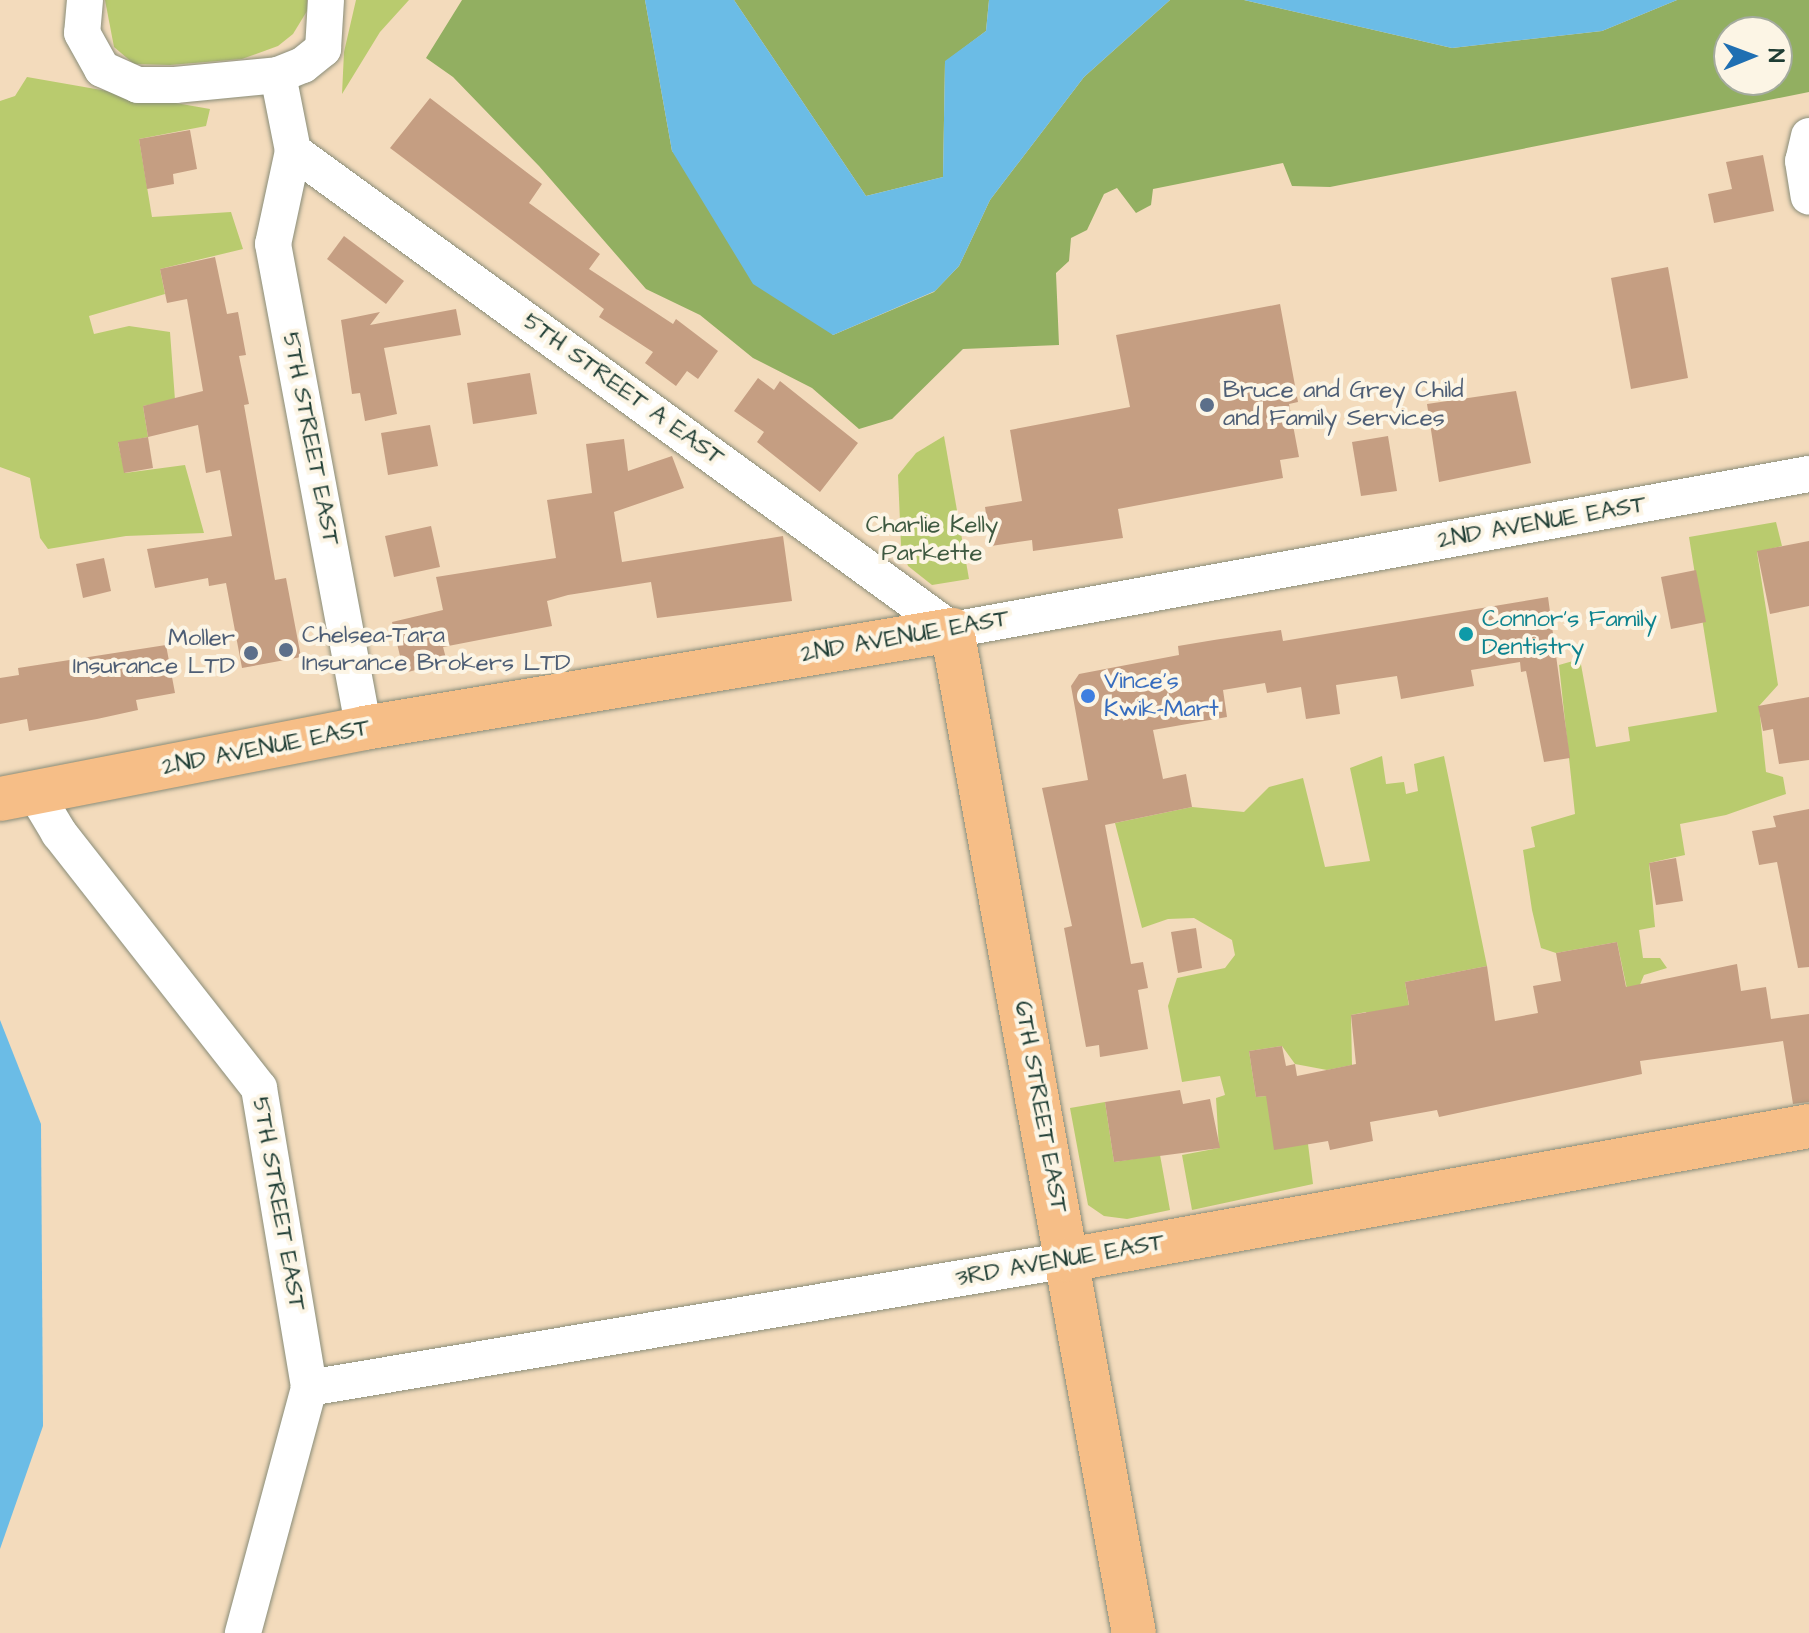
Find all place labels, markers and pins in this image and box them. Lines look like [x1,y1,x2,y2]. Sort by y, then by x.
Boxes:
place label: Bruce and Grey Child and Family Services [1223,377,1464,433]
marker: Bruce and Grey Child and Family Services [1198,396,1216,414]
place label: Connor's Family Dentistry [1482,606,1657,662]
place label: Chelsea-Tara Insurance Brokers LTD [302,622,571,678]
place label: Moller Insurance LTD [73,625,235,681]
marker: Connor's Family Dentistry [1457,625,1475,643]
marker: Chelsea-Tara Insurance Brokers LTD [277,641,295,659]
marker: Moller Insurance LTD [242,644,260,662]
place label: Vince's Kwik-Mart [1104,668,1219,724]
marker: Vince's Kwik-Mart [1079,687,1097,705]

